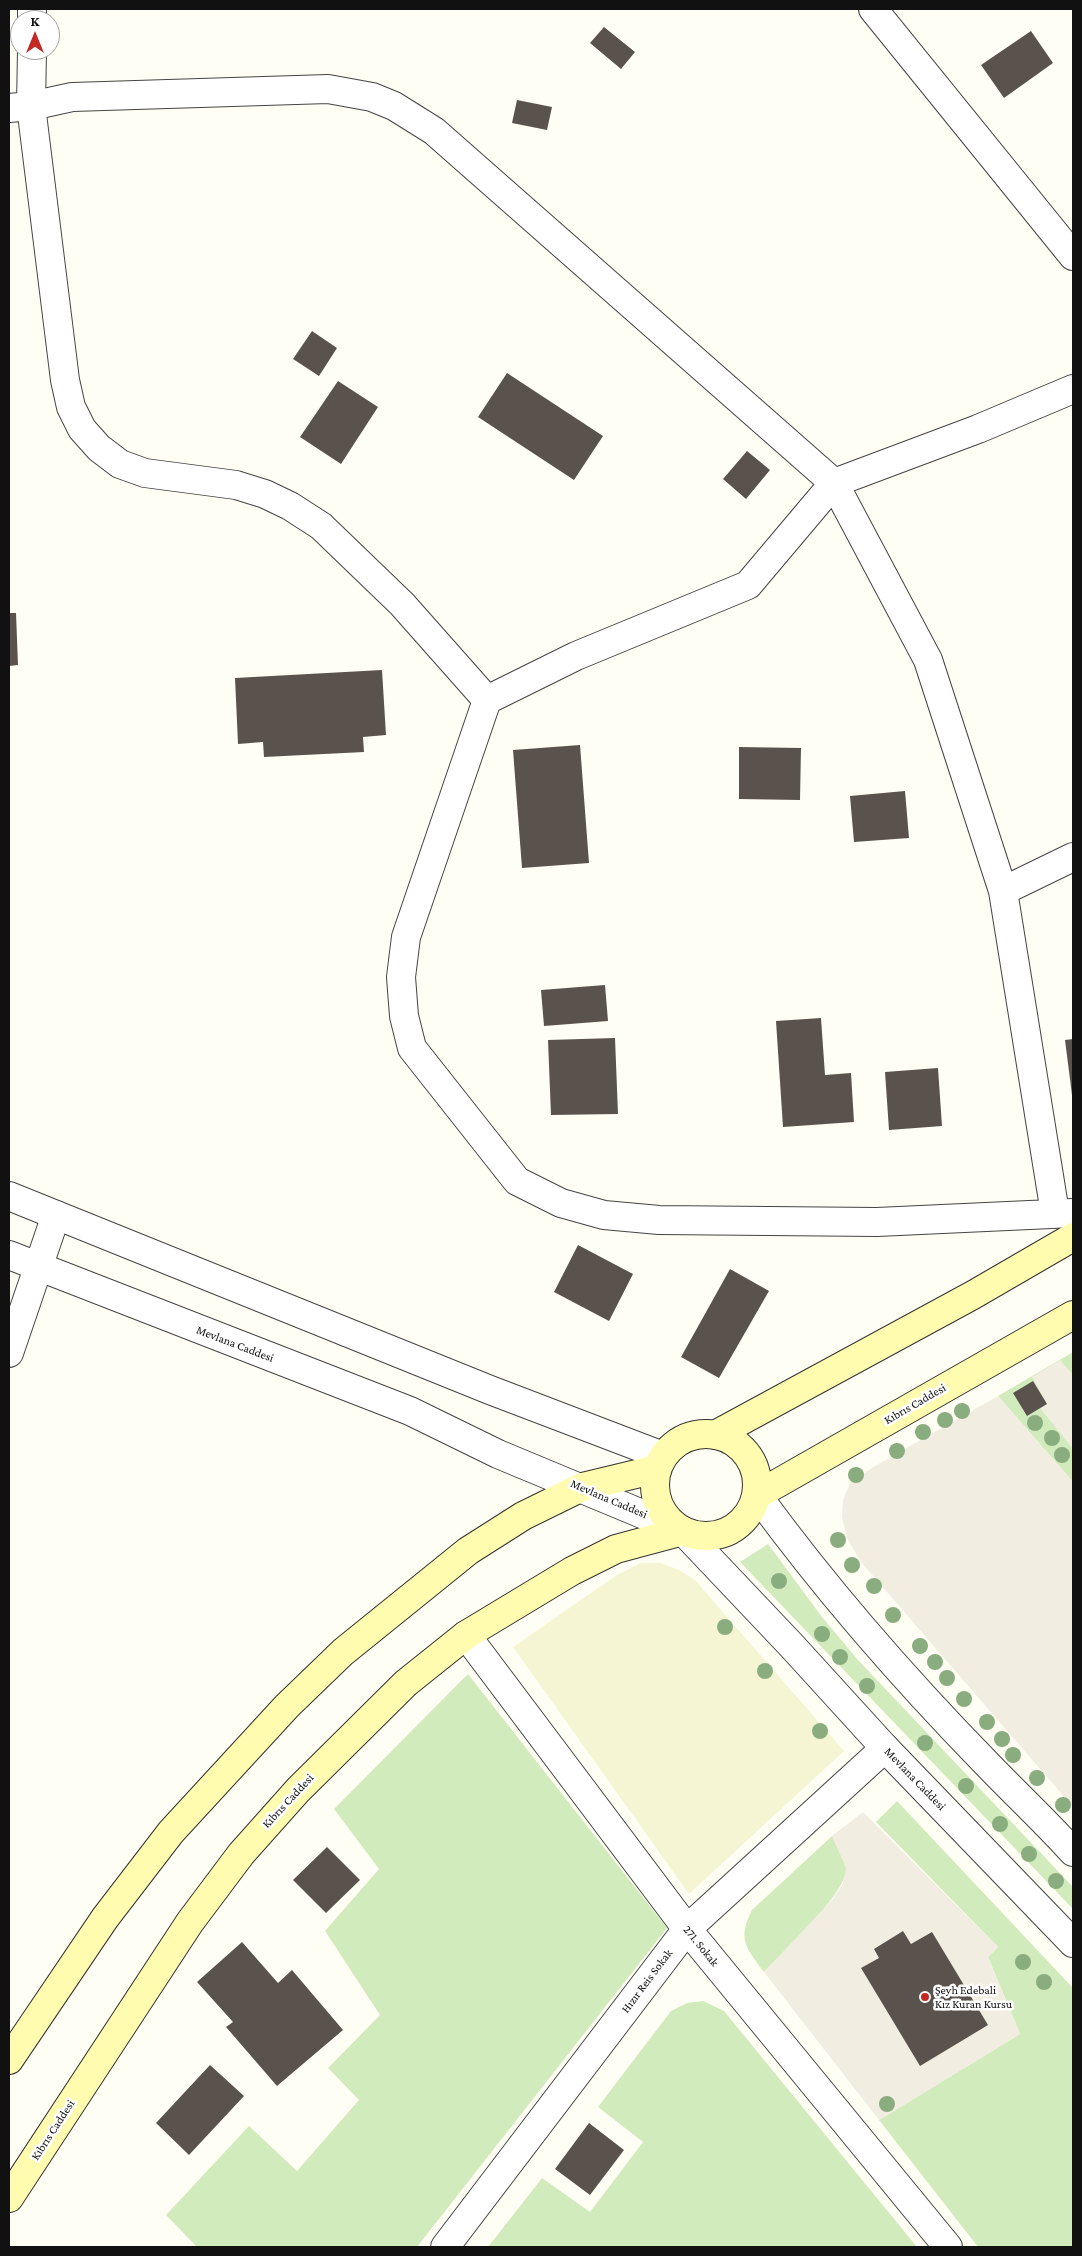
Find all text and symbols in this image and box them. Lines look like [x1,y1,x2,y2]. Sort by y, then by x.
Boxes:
north arrow [10,10,60,60]
text: K [31,13,39,29]
street label: Mevlana Caddesi [194,1323,276,1365]
street label: Kıbrıs Caddesi [882,1381,948,1427]
street label: Mevlana Caddesi [568,1476,650,1522]
street label: Mevlana Caddesi [881,1744,949,1814]
street label: Kıbrıs Caddesi [259,1771,317,1831]
street label: 271. Sokak [680,1923,722,1969]
street label: Hızır Reis Sokak [618,1946,676,2016]
place label: Şeyh Edebali Kız Kuran Kursu [935,1983,1012,2011]
marker: Şeyh Edebali Kız Kuran Kursu [919,1991,931,2003]
street label: Kıbrıs Caddesi [28,2097,78,2163]

